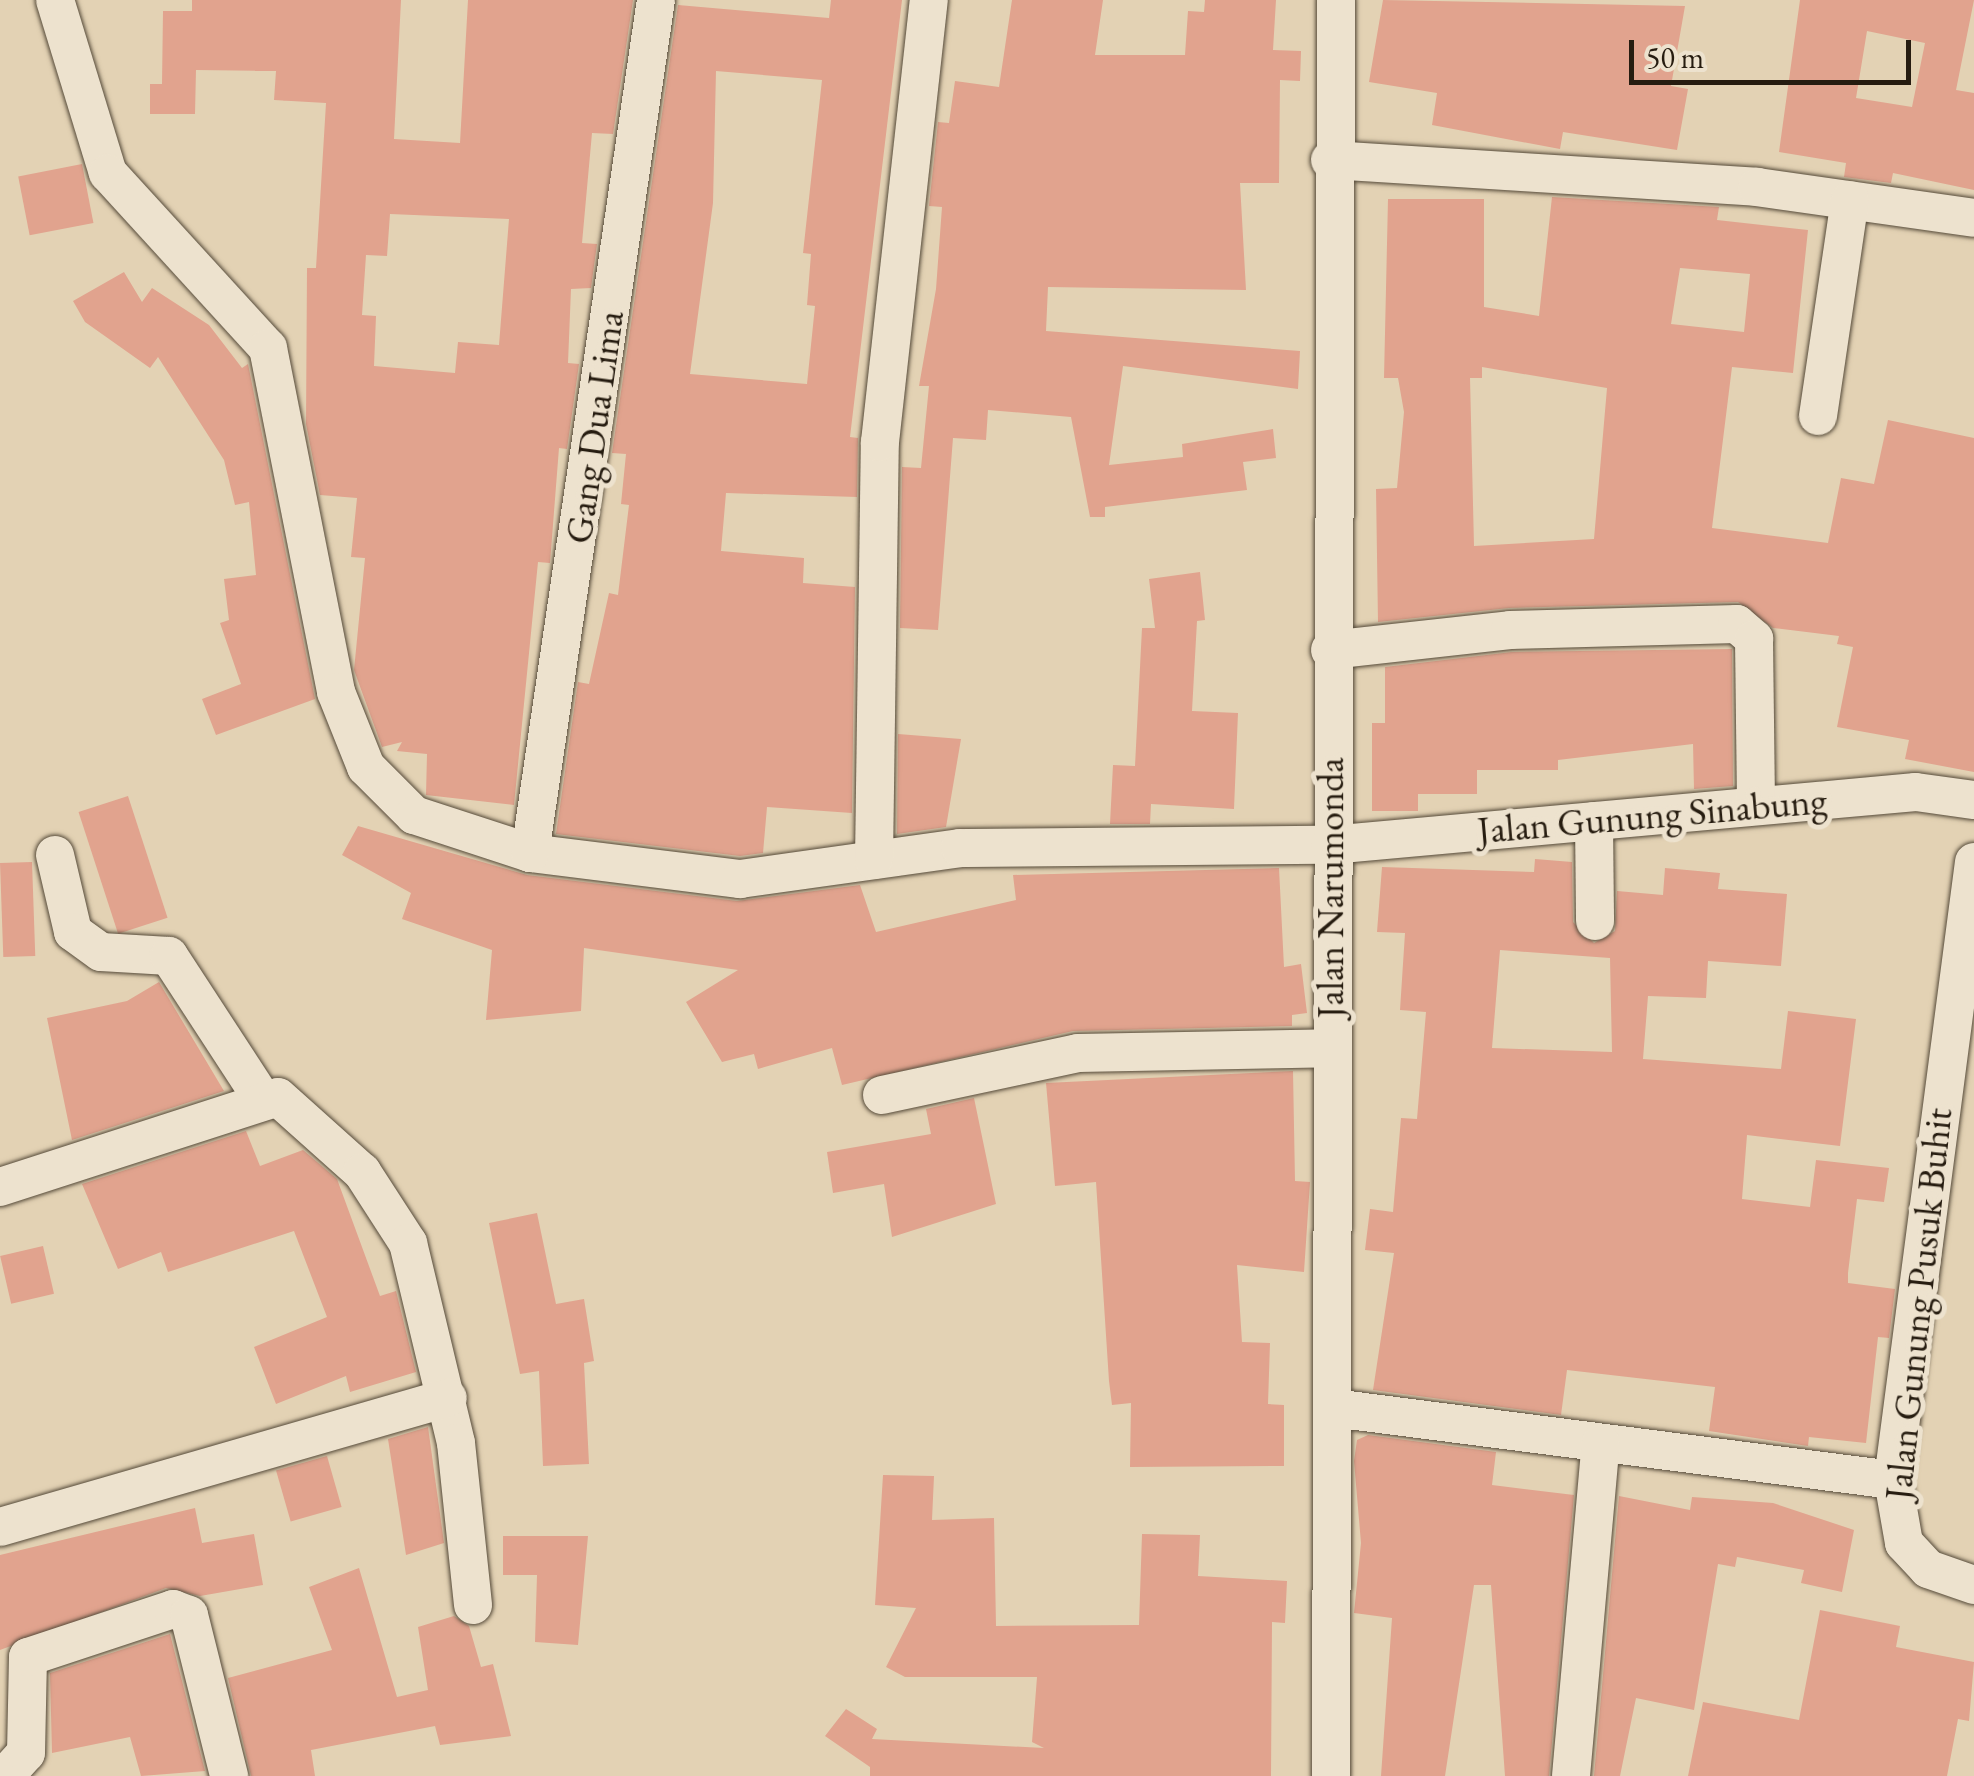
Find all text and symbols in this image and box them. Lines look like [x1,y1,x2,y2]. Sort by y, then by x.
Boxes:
scale bar [1634,20,1916,82]
text: 50 m [1646,38,1704,77]
street label: Gang Dua Lima [555,308,633,546]
street label: Jalan Narumonda [1307,758,1353,1018]
street label: Jalan Gunung Sinabung [1475,777,1829,853]
street label: Jalan Gunung Pusuk Buhit [1875,1106,1961,1502]

